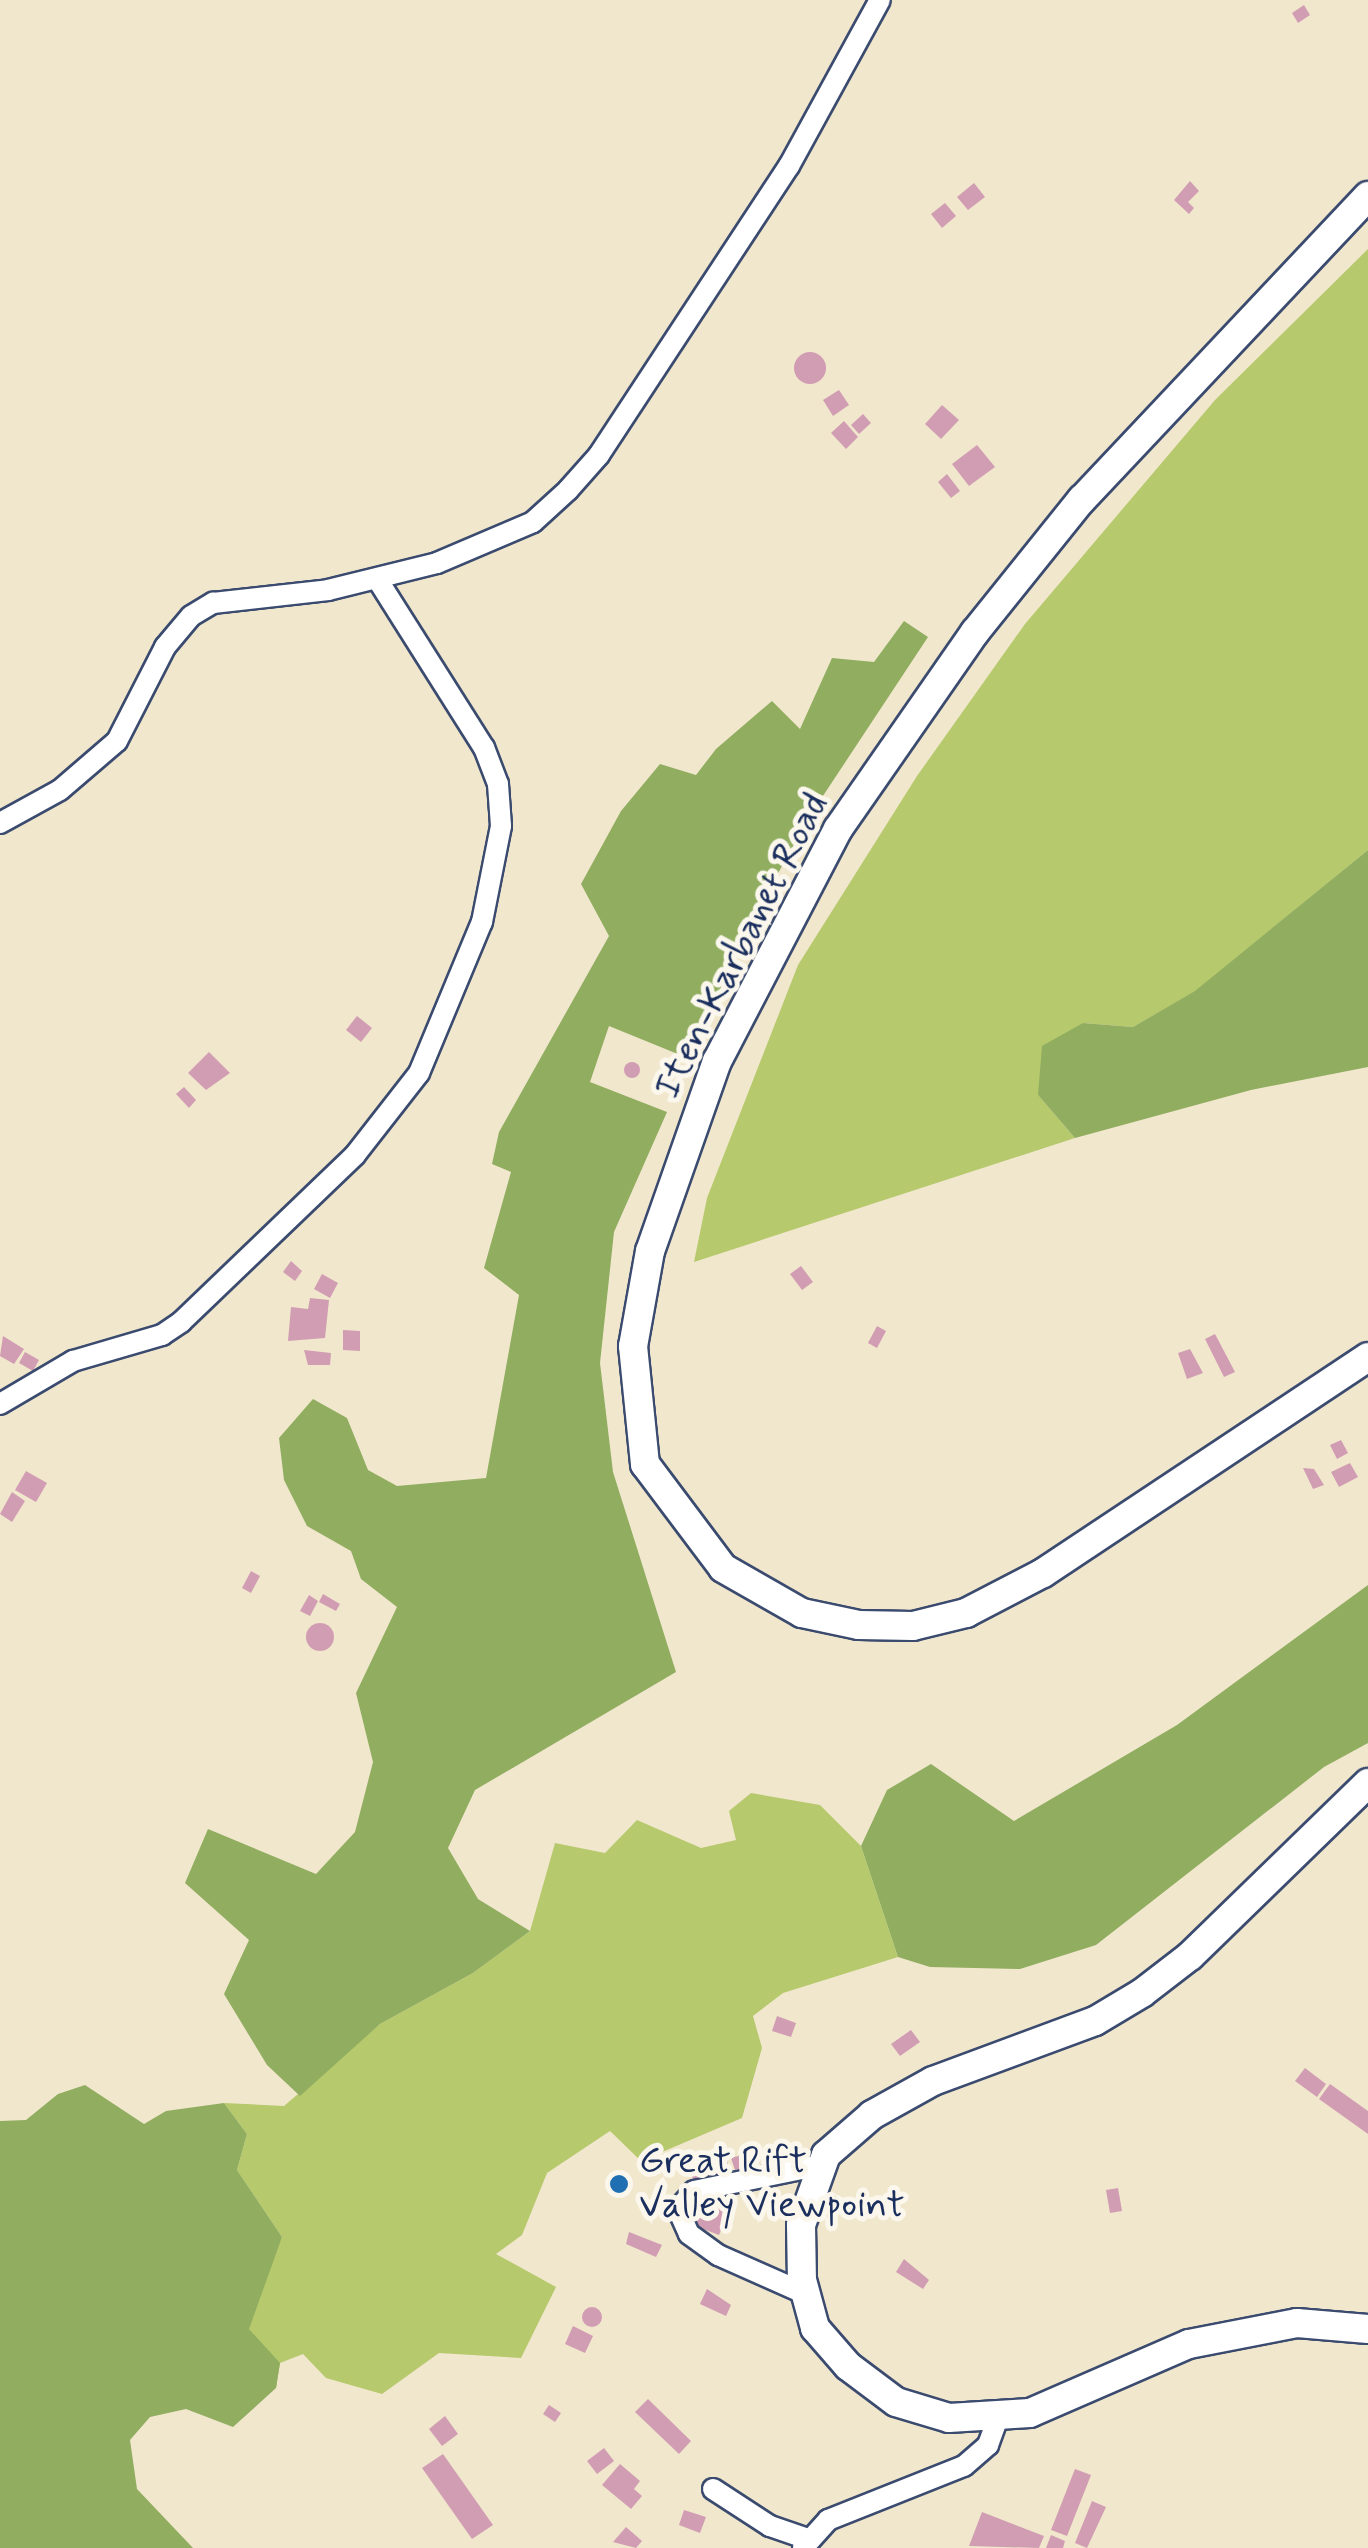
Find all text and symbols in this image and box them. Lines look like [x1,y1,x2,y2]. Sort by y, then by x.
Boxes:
street label: Iten-Karbanet Road [646,787,838,1105]
place label: Great Rift Valley Viewpoint [639,2139,892,2228]
marker: Great Rift Valley Viewpoint [608,2173,630,2195]

